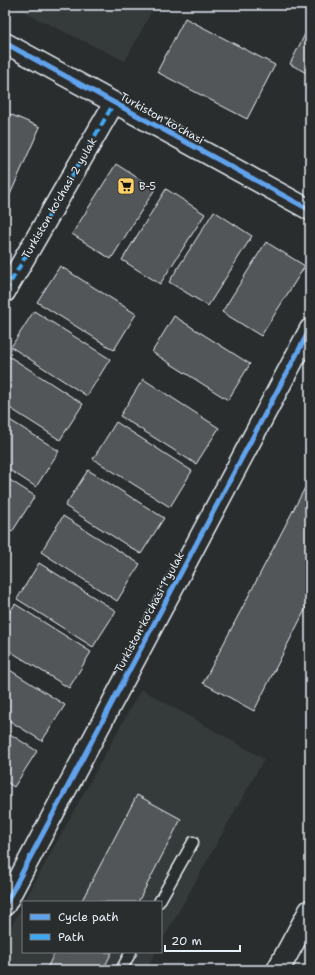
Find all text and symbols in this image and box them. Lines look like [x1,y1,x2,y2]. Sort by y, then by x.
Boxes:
street label: Turkiston ko'chasi [117,89,206,148]
street label: Turkiston ko'chasi 2 yulak [18,135,100,262]
supermarket icon: В-5 [116,176,136,196]
place label: В-5 [139,179,156,194]
street label: Turkiston ko'chasi 1 yulak [111,549,188,675]
legend [22,901,162,953]
text: Cycle path [58,909,119,925]
scale bar [165,927,240,953]
text: Path [58,929,84,945]
text: 20 m [171,933,202,949]

